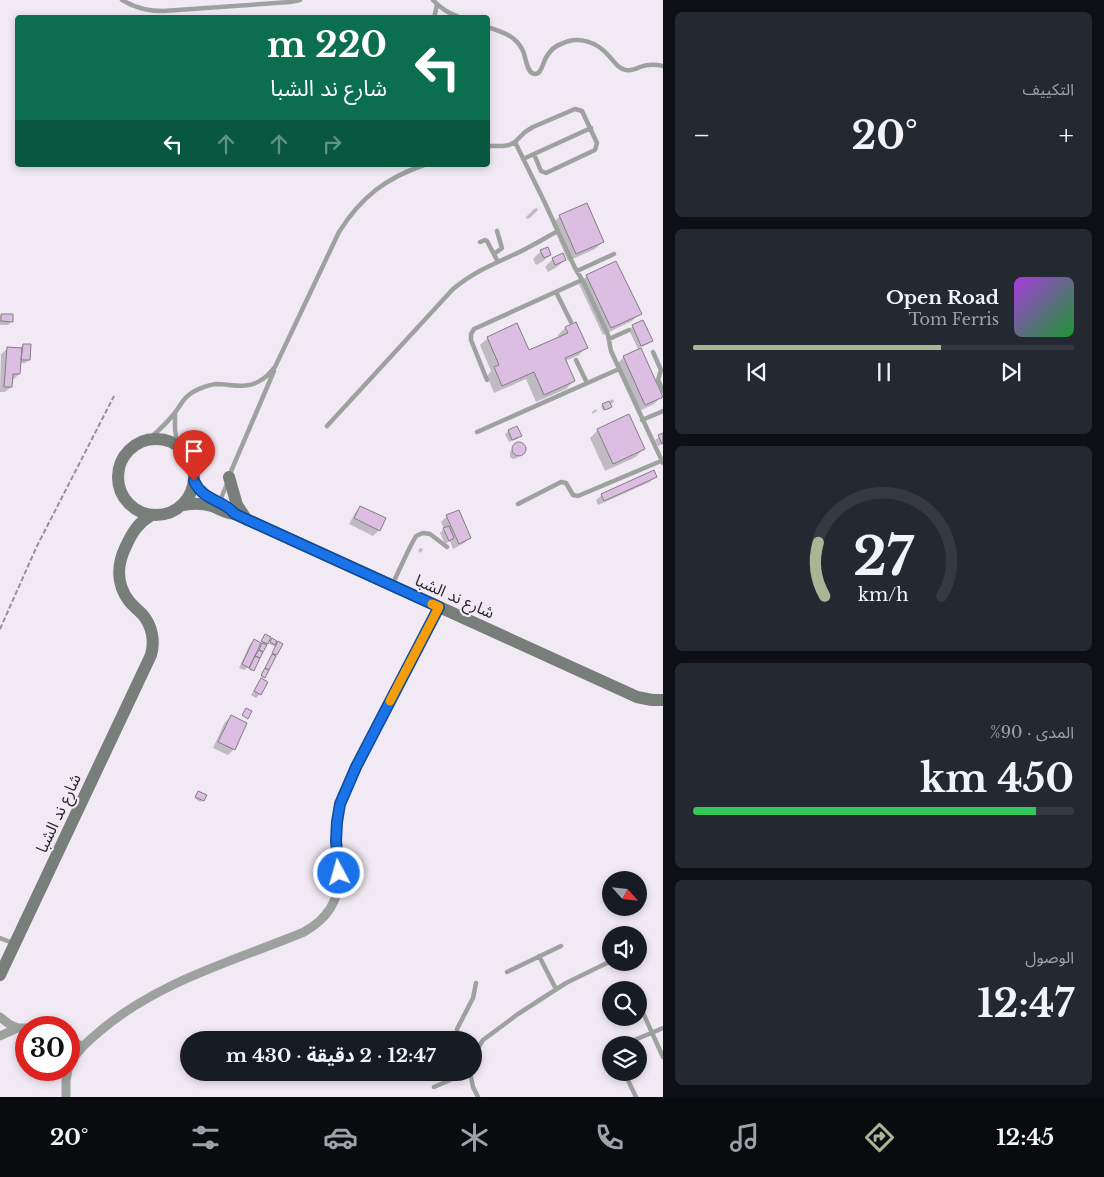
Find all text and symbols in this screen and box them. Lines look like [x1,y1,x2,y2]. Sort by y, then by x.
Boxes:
text: 220 m [267,23,387,66]
icon: left [405,35,470,100]
text: شارع ند الشبا [270,75,387,102]
text: التكييف [1022,79,1074,99]
text: 20° [852,112,918,159]
text: − [693,118,711,153]
text: + [1059,118,1074,153]
icon: left [159,130,187,158]
icon: ahead [212,130,240,158]
icon: ahead [265,130,293,158]
icon: right [318,130,346,158]
text: Open Road [886,286,999,309]
text: Tom Ferris [908,309,999,329]
icon: previous [743,358,771,386]
icon: pause [870,358,898,386]
icon: next [997,358,1025,386]
pin [173,430,215,481]
icon: arrive [180,437,208,465]
text: 27 [853,525,915,589]
street label: شارع ند الشبا [411,570,498,625]
text: km/h [858,584,909,606]
text: المدى · 90% [990,722,1074,742]
text: 450 km [920,755,1074,802]
street label: شارع ند الشبا [31,770,88,857]
position arrow [312,846,364,898]
north arrow [602,871,648,916]
map controls [602,871,647,1081]
button: sound [602,926,647,971]
text: الوصول [1025,947,1074,967]
text: 12:47 [977,980,1074,1027]
button: search [602,981,647,1026]
speed limit sign: 30 [15,1016,80,1081]
button: layers [602,1036,647,1081]
text: 12:47 · 2 دقيقة · 430 m [226,1044,436,1067]
icon: filters [188,1120,223,1155]
icon: car [323,1120,358,1155]
icon: climate [457,1120,492,1155]
icon: phone [592,1120,627,1155]
icon: music [727,1120,762,1155]
icon: directions [862,1120,897,1155]
text: 20° [50,1124,88,1151]
text: 12:45 [996,1124,1054,1151]

